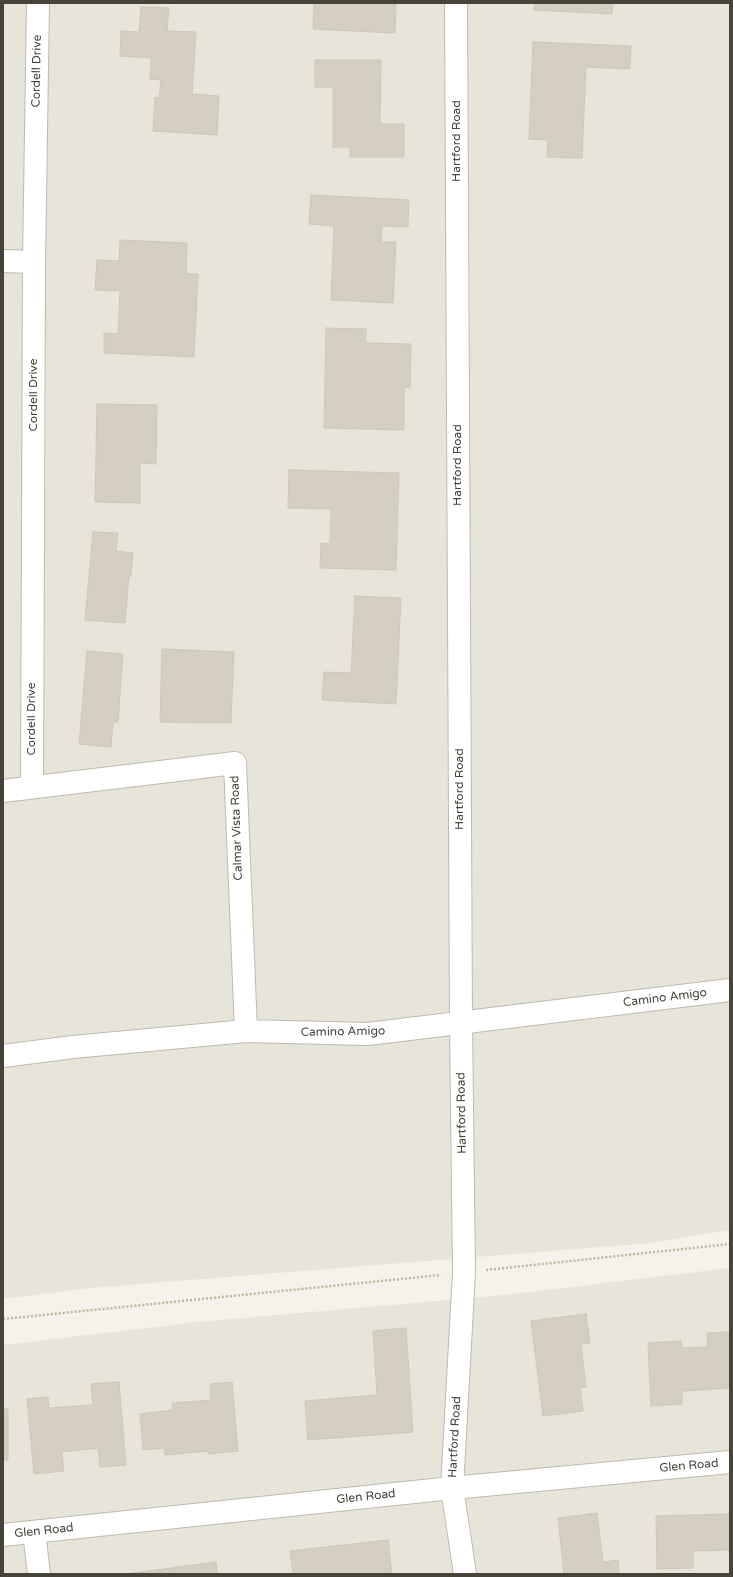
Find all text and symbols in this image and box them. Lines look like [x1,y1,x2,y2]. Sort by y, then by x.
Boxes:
street label: Cordell Drive [29,34,45,108]
street label: Hartford Road [450,100,464,182]
street label: Cordell Drive [27,359,41,431]
street label: Hartford Road [451,424,465,506]
street label: Cordell Drive [25,683,39,755]
street label: Hartford Road [453,748,467,830]
street label: Calmar Vista Road [228,775,246,881]
street label: Camino Amigo [622,986,708,1010]
street label: Camino Amigo [301,1024,385,1040]
street label: Hartford Road [454,1072,470,1154]
street label: Hartford Road [446,1396,464,1478]
street label: Glen Road [659,1456,719,1476]
street label: Glen Road [336,1487,396,1507]
street label: Glen Road [14,1521,74,1541]

